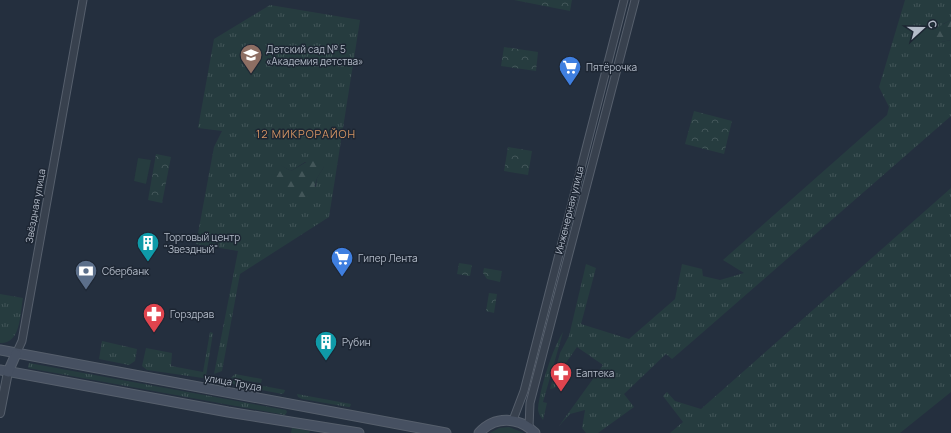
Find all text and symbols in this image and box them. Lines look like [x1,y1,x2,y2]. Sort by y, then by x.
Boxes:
north arrow [903,8,943,48]
text: С [924,18,941,31]
school or university icon: Детский сад № 5 «Академия детства» [238,42,264,75]
place label: Детский сад № 5 «Академия детства» [266,42,363,68]
supermarket icon: Пятёрочка [557,54,583,87]
place label: Пятёрочка [586,60,637,74]
district label: 12 МИКРОРАЙОН [256,126,356,141]
street label: Инженерная улица [551,164,587,256]
street label: Звёздная улица [22,168,48,244]
building icon: Торговый центр "Звездный" [135,230,161,263]
place label: Торговый центр "Звездный" [164,230,240,256]
supermarket icon: Гипер Лента [329,245,355,278]
place label: Гипер Лента [358,251,418,265]
bank icon: Сбербанк [73,258,99,291]
place label: Сбербанк [102,264,150,278]
pharmacy icon: Горздрав [141,301,167,334]
place label: Горздрав [170,307,215,321]
building icon: Рубин [313,329,339,362]
place label: Рубин [342,335,371,349]
pharmacy icon: Еаптека [548,360,574,393]
place label: Еаптека [576,366,614,380]
street label: улица Труда [203,370,263,394]

